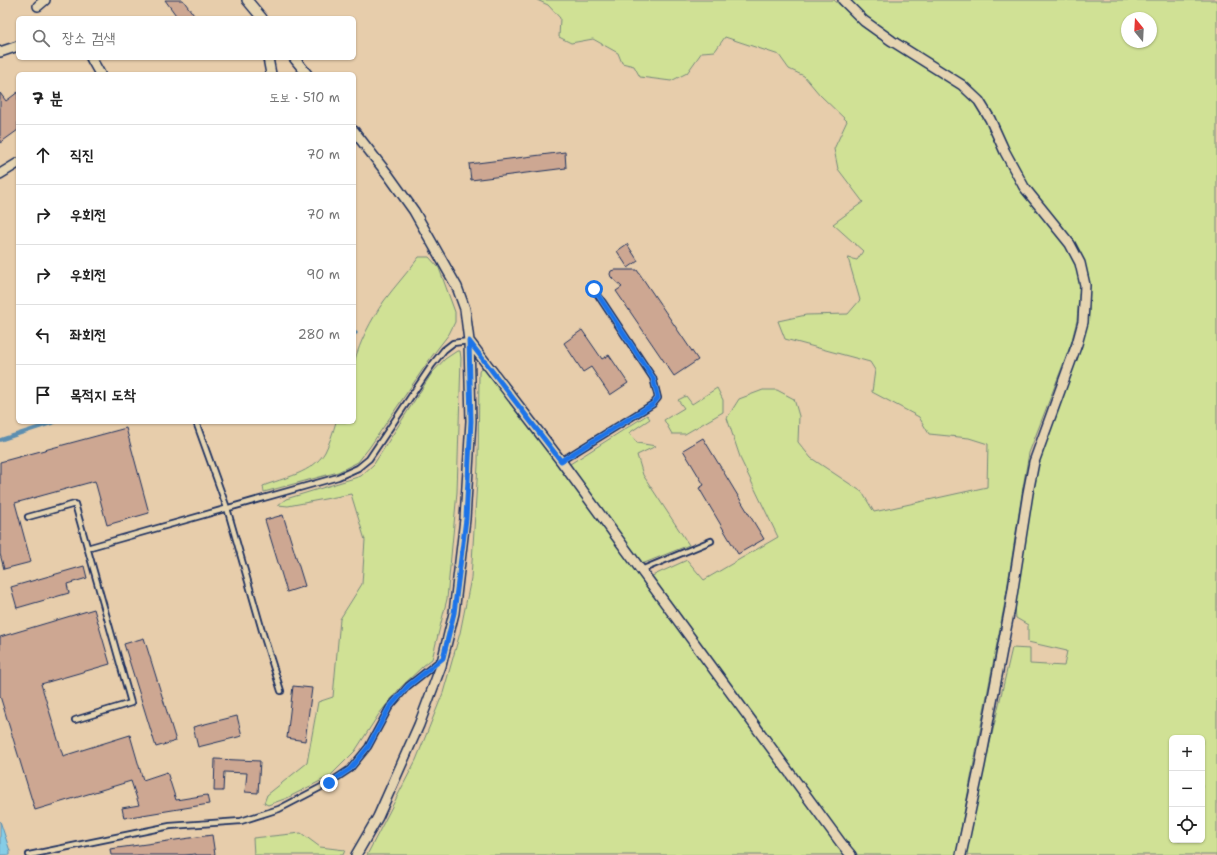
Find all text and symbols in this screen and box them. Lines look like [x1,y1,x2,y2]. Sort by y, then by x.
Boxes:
north arrow [1121,12,1157,48]
search box [16,16,356,60]
icon: search [30,27,52,49]
text: 장소 검색 [62,28,115,48]
text: 7 분 [32,87,63,109]
text: 도보 · 510 m [269,89,340,106]
icon: ahead [32,144,54,166]
text: 직진 [70,145,94,165]
text: 70 m [306,146,340,163]
icon: right [32,204,54,226]
text: 우회전 [70,205,106,225]
text: 70 m [306,206,340,223]
icon: right [32,264,54,286]
text: 우회전 [70,265,106,285]
text: 90 m [306,266,340,283]
route start [585,280,603,298]
icon: left [32,324,54,346]
text: 좌회전 [70,325,106,345]
text: 280 m [298,326,340,343]
icon: arrive [32,384,54,406]
text: 목적지 도착 [70,385,136,405]
map controls [1169,735,1205,843]
button: + [1169,735,1205,771]
button: − [1169,771,1205,807]
route end [320,774,338,792]
button: locate [1169,807,1205,843]

